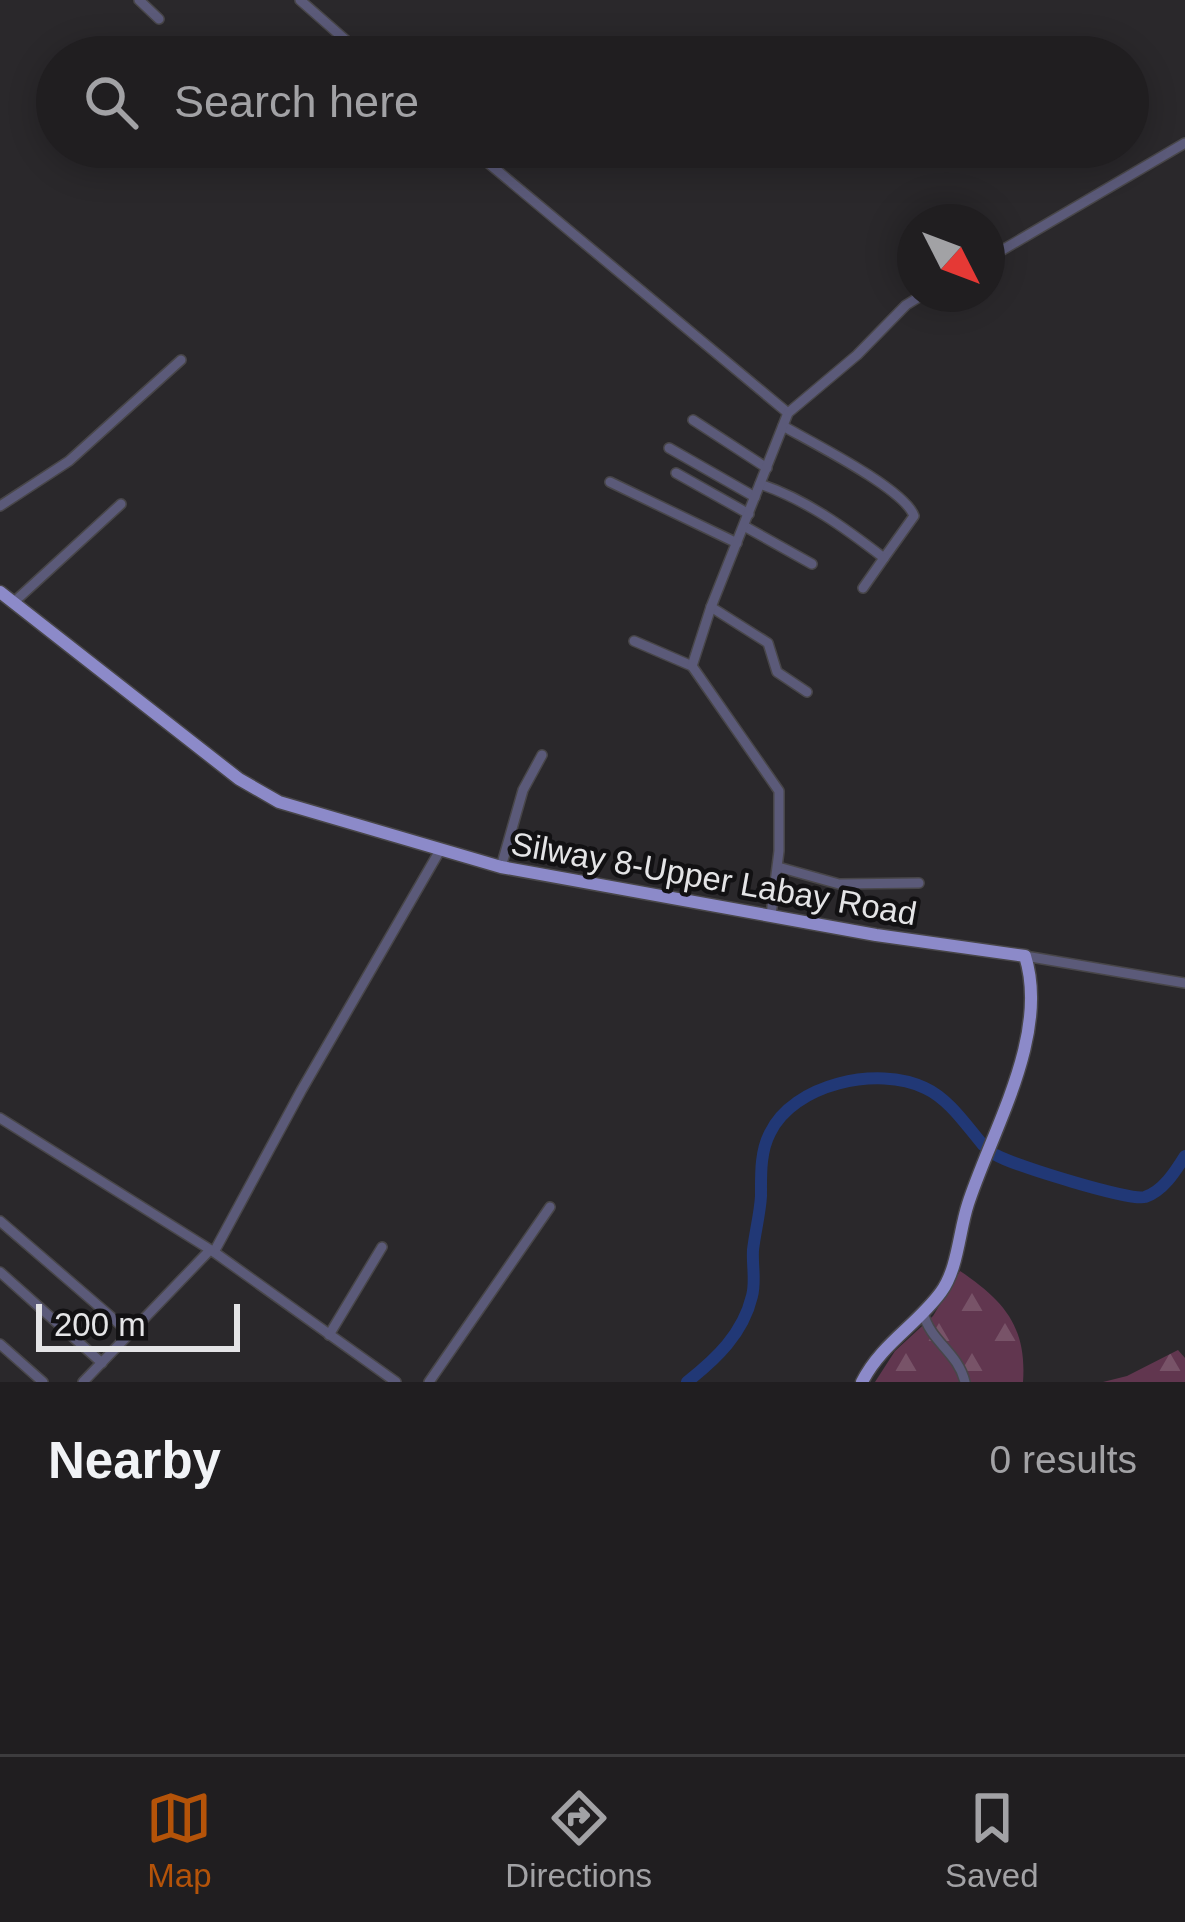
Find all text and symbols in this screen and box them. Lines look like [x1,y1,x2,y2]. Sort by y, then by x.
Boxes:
search box [36,36,1149,168]
icon: search [78,69,144,135]
text: Search here [174,76,419,127]
north arrow [897,204,1005,312]
street label: Silway 8-Upper Labay Road [508,825,919,932]
scale bar [36,1298,240,1351]
text: 200 m [54,1306,146,1343]
text: Nearby [48,1432,221,1489]
text: 0 results [990,1438,1137,1481]
tab: Map [146,1785,212,1895]
tab: Directions [505,1785,652,1895]
tab: Saved [945,1785,1039,1895]

